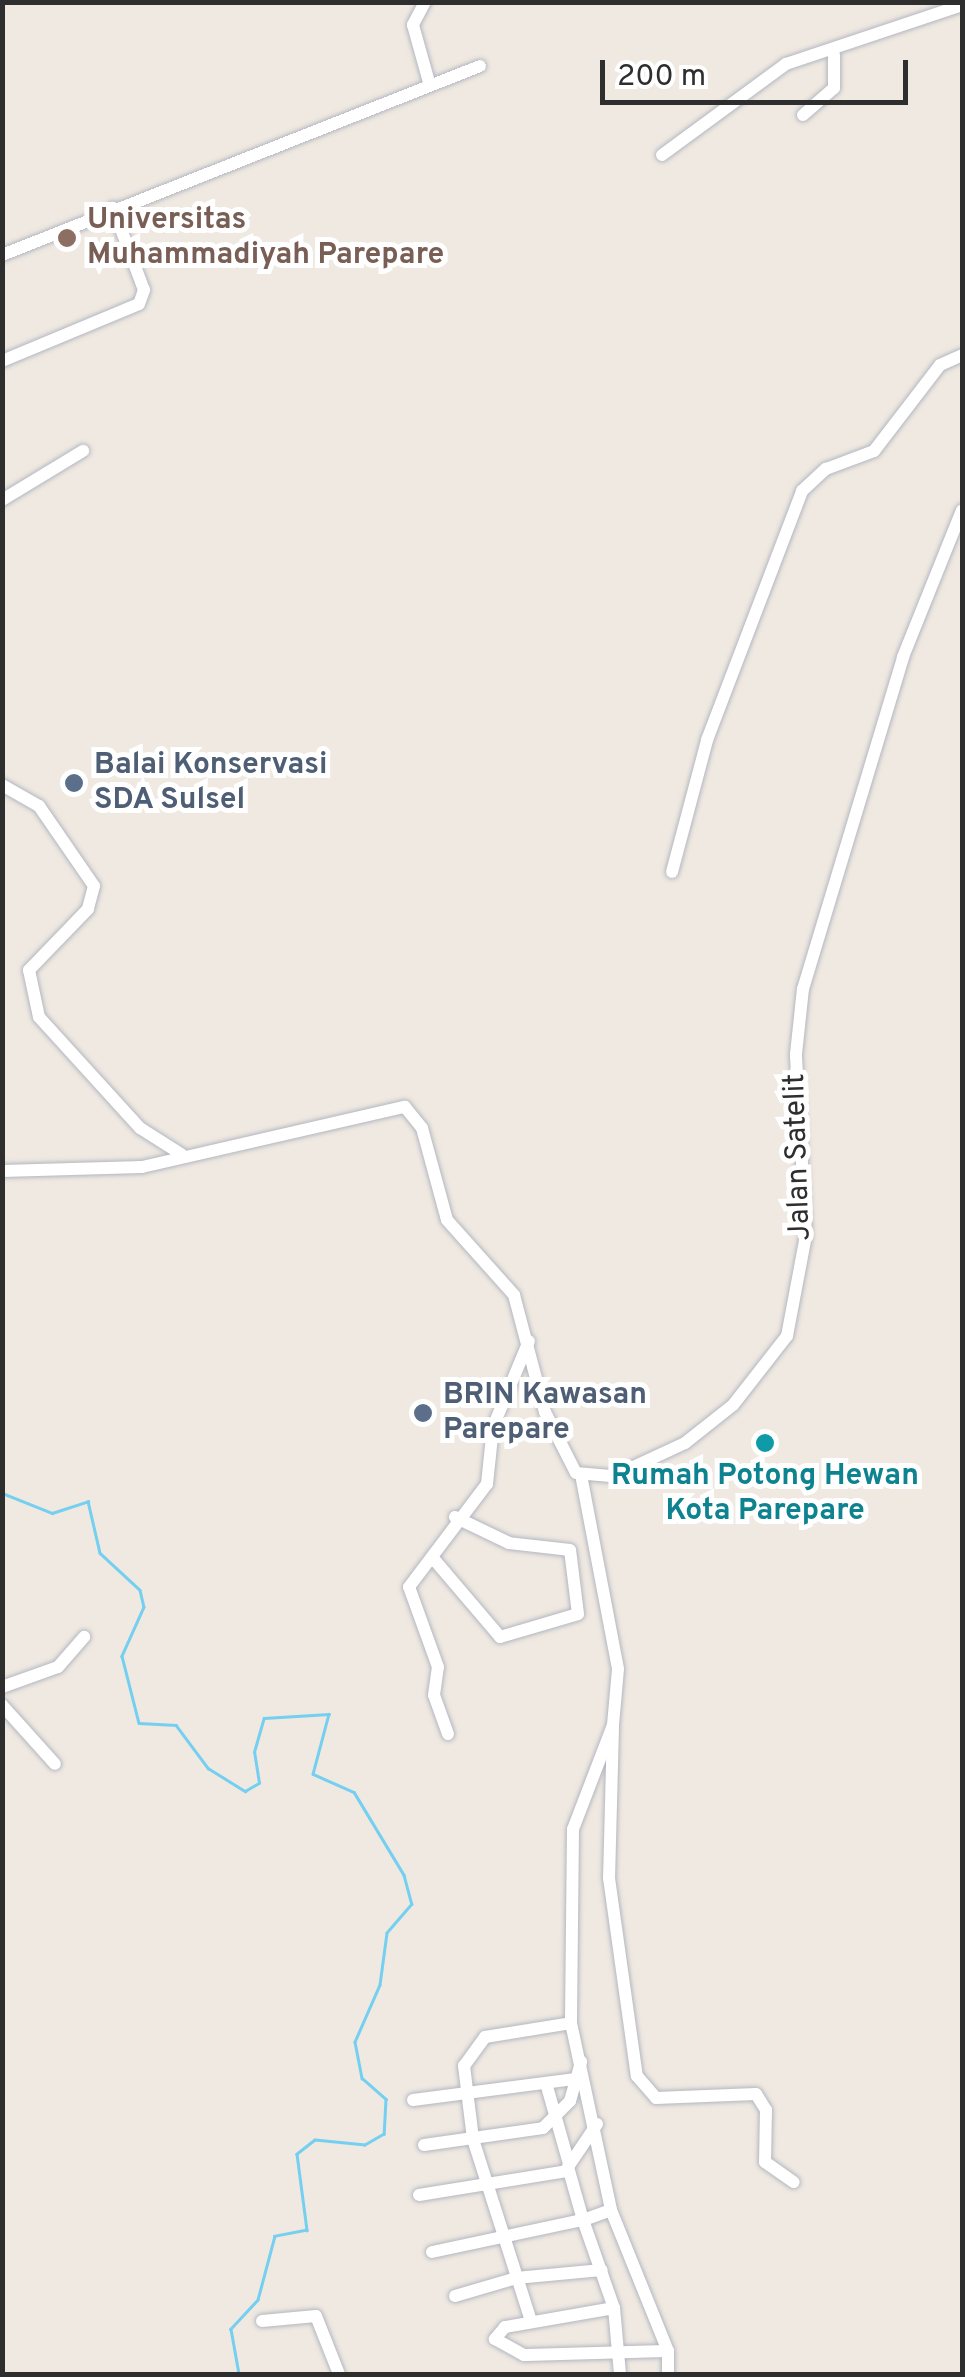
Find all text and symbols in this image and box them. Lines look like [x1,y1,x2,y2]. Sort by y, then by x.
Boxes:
scale bar [605,40,912,102]
text: 200 m [617,59,706,96]
place label: Universitas Muhammadiyah Parepare [87,203,444,274]
marker: Universitas Muhammadiyah Parepare [56,227,78,249]
place label: Balai Konservasi SDA Sulsel [94,748,328,818]
marker: Balai Konservasi SDA Sulsel [63,772,85,794]
street label: Jalan Satelit [778,1073,820,1241]
place label: BRIN Kawasan Parepare [443,1378,647,1448]
marker: BRIN Kawasan Parepare [412,1402,434,1424]
marker: Rumah Potong Hewan Kota Parepare [754,1432,776,1454]
place label: Rumah Potong Hewan Kota Parepare [611,1459,919,1530]

